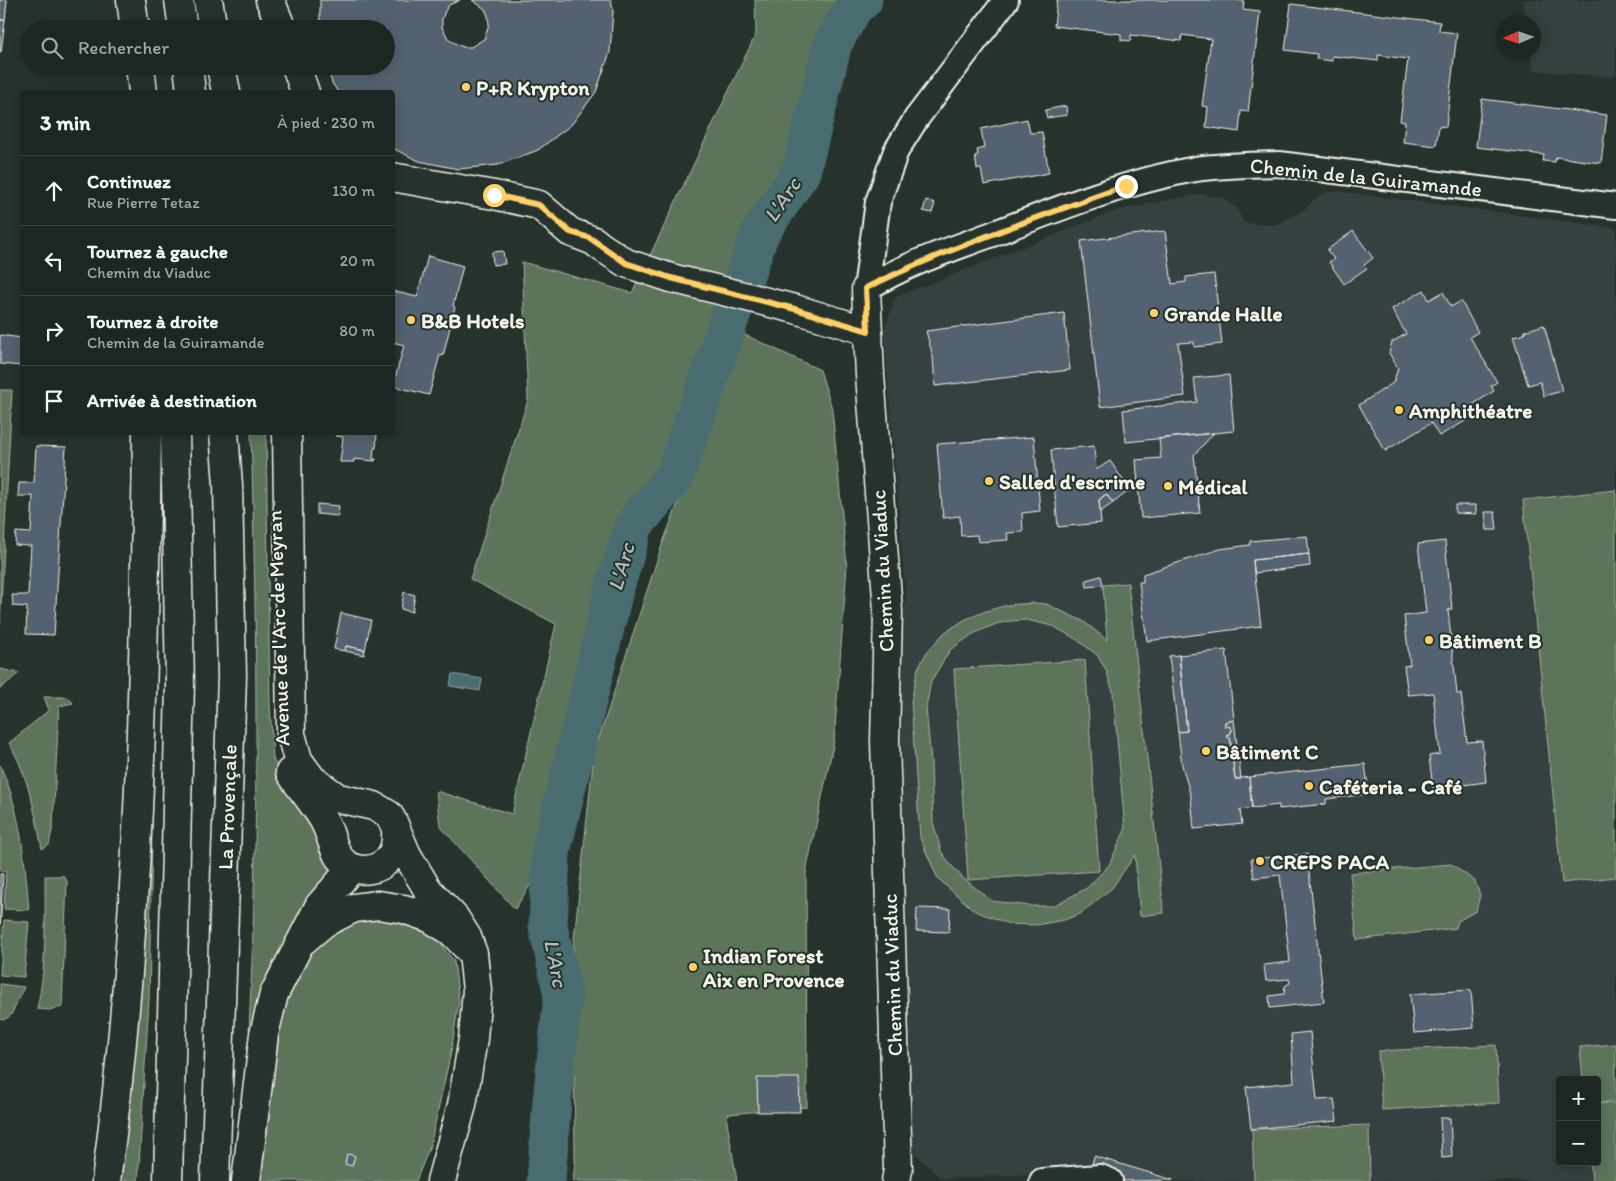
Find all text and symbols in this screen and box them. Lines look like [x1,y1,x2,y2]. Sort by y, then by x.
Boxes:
north arrow [1496,15,1541,60]
search box [20,20,395,75]
icon: search [38,34,66,62]
text: Rechercher [78,36,169,59]
place label: P+R Krypton [476,75,590,101]
marker: P+R Krypton [460,81,472,93]
text: 3 min [40,110,90,135]
text: À pied · 230 m [277,113,375,132]
street label: Chemin de la Guiramande [1249,152,1483,202]
text: Continuez [87,170,171,193]
water label: L'Arc [757,171,808,227]
route end [1115,175,1138,198]
icon: ahead [40,177,68,205]
text: 130 m [332,181,375,200]
route start [483,184,506,207]
text: Rue Pierre Tetaz [87,193,200,212]
text: Tournez à gauche [87,240,228,263]
icon: left [40,247,68,275]
text: 20 m [340,251,375,270]
text: Chemin du Viaduc [87,263,211,282]
place label: Grande Halle [1164,301,1282,326]
marker: Grande Halle [1148,307,1160,319]
place label: B&B Hotels [421,308,525,333]
text: Tournez à droite [87,310,219,333]
marker: B&B Hotels [405,314,417,326]
icon: right [40,317,68,345]
text: 80 m [339,321,375,340]
text: Chemin de la Guiramande [87,333,265,352]
icon: arrive [40,387,68,415]
text: Arrivée à destination [87,389,257,412]
place label: Amphithéatre [1408,398,1532,424]
marker: Amphithéatre [1393,404,1405,416]
place label: Salled d'escrime [999,469,1145,494]
place label: Médical [1178,474,1248,499]
marker: Salled d'escrime [983,475,995,487]
marker: Médical [1162,480,1174,492]
street label: Chemin du Viaduc [865,489,899,653]
street label: Avenue de l'Arc de Meyran [261,509,295,746]
water label: L'Arc [601,538,641,594]
place label: Bâtiment B [1439,628,1542,653]
marker: Bâtiment B [1423,634,1435,646]
place label: Bâtiment C [1216,739,1319,764]
street label: La Provençale [212,744,242,870]
marker: Bâtiment C [1200,745,1212,757]
place label: Caféteria - Café [1319,774,1462,799]
marker: Caféteria - Café [1303,780,1315,792]
place label: CREPS PACA [1270,849,1390,874]
marker: CREPS PACA [1254,855,1266,867]
street label: Chemin du Viaduc [877,893,907,1057]
water label: L'Arc [538,937,574,991]
place label: Indian Forest Aix en Provence [702,943,845,992]
marker: Indian Forest Aix en Provence [687,961,699,973]
map controls [1556,1076,1601,1166]
button: + [1556,1076,1601,1121]
button: − [1556,1121,1601,1166]

